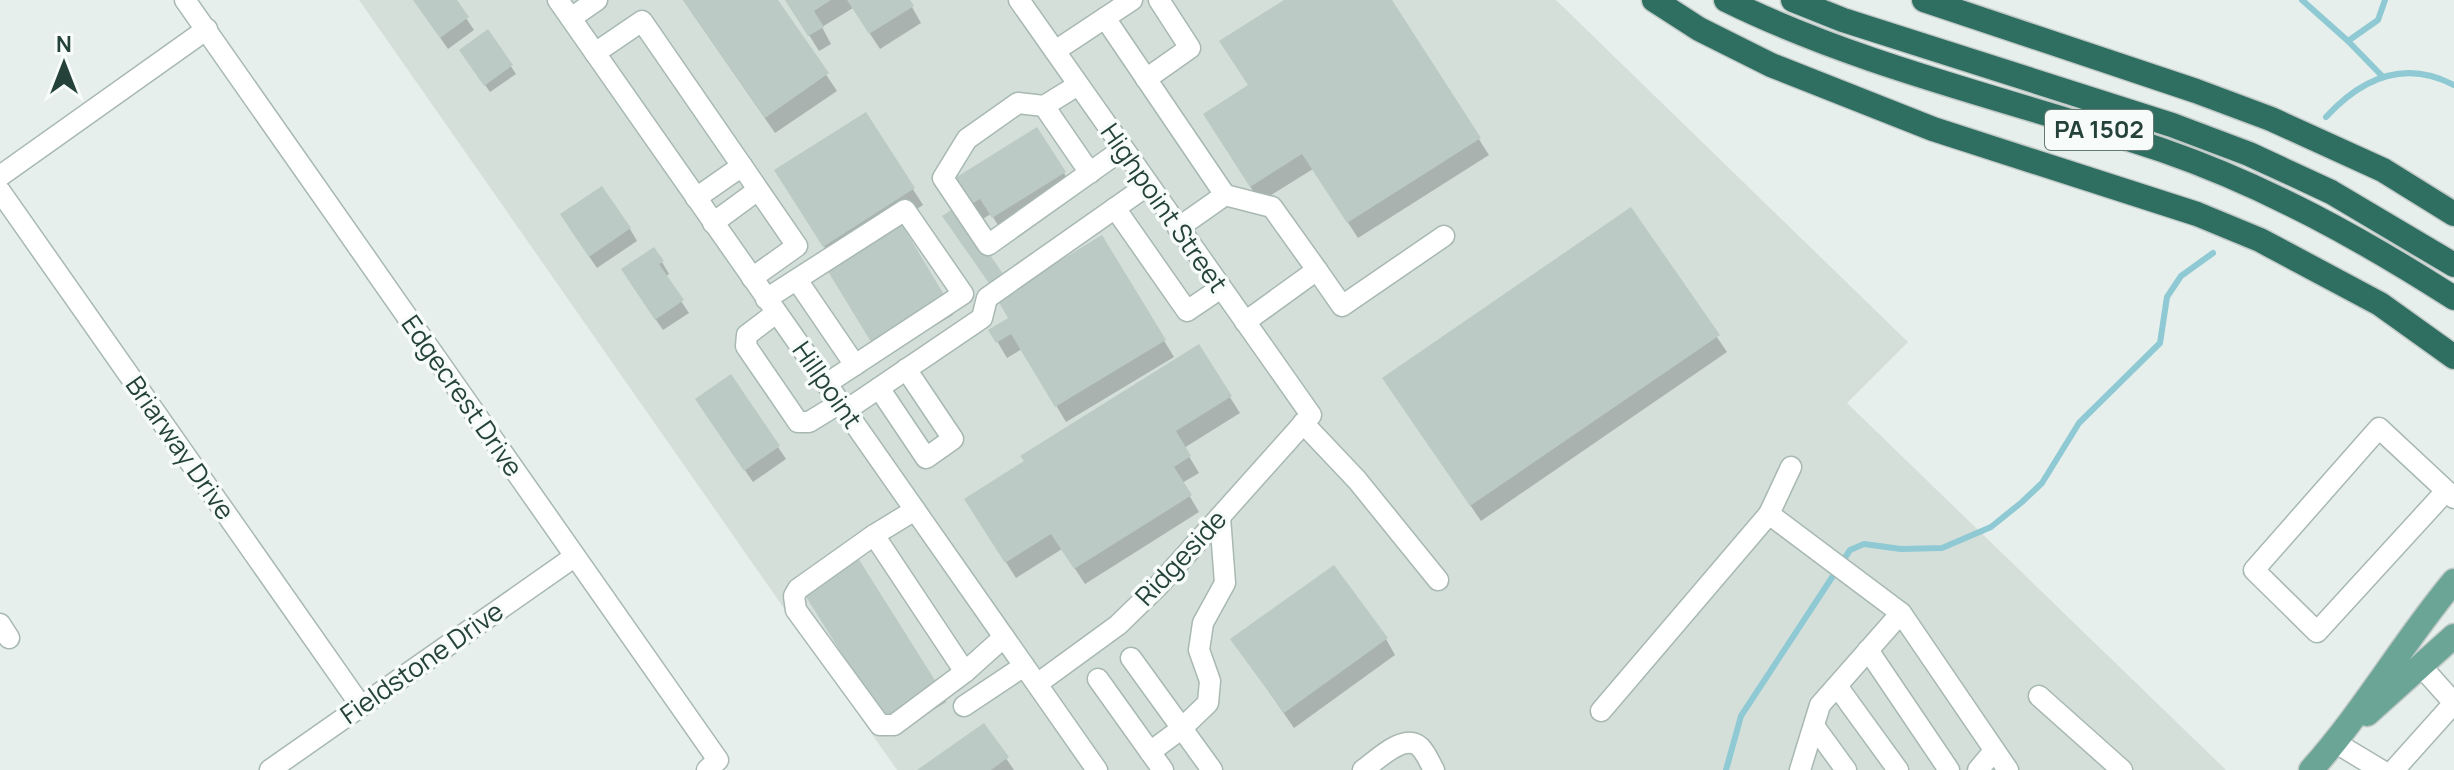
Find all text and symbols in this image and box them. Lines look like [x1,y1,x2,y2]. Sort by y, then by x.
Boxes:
north arrow [24,24,104,104]
text: N [56,29,72,59]
road number: PA 1502 [2045,110,2153,150]
street label: Highpoint Street [1093,116,1237,299]
street label: Edgecrest Drive [394,307,532,483]
street label: Hillpoint [785,334,871,435]
street label: Briarway Drive [118,368,244,526]
street label: Ridgeside [1127,502,1234,613]
street label: Fieldstone Drive [333,593,510,732]

